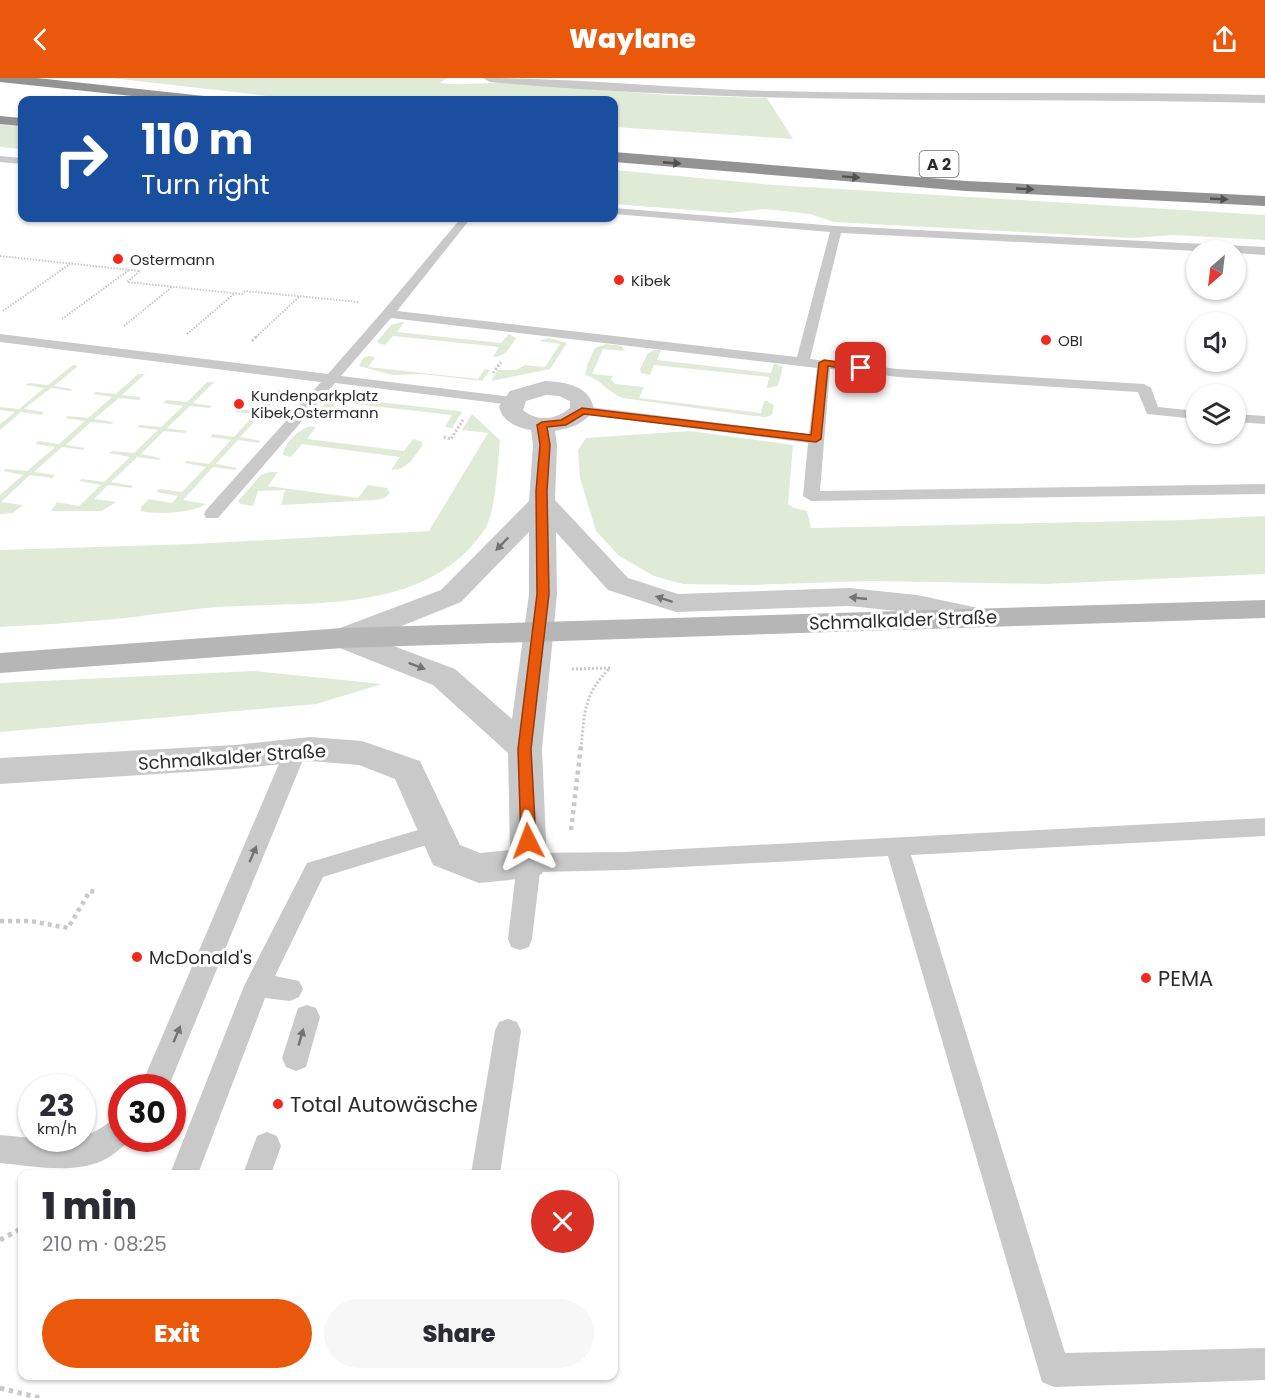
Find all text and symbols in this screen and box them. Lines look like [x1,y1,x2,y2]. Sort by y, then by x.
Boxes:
text: Waylane [569,20,696,57]
icon: back [24,23,57,56]
icon: share [1208,23,1241,56]
text: 110 m [141,110,253,169]
icon: right [42,120,120,198]
road number: A 2 [920,151,958,177]
one-way arrow [662,158,681,167]
text: Turn right [141,166,270,203]
one-way arrow [842,172,861,182]
one-way arrow [1015,184,1034,193]
one-way arrow [1210,195,1229,204]
north arrow [1186,240,1246,300]
map controls [1186,240,1246,444]
place label: Ostermann [130,249,215,270]
marker: Ostermann [111,252,125,266]
place label: Kibek [631,270,671,291]
marker: Kibek [612,273,626,287]
button: sound [1186,312,1246,372]
place label: OBI [1058,330,1083,351]
marker: OBI [1039,333,1053,347]
pin [835,342,886,393]
icon: arrive [844,351,877,384]
button: layers [1186,384,1246,444]
place label: Kundenparkplatz Kibek,Ostermann [251,385,379,423]
marker: Kundenparkplatz Kibek,Ostermann [232,397,246,411]
one-way arrow [495,537,509,551]
one-way arrow [848,593,867,603]
one-way arrow [655,594,673,603]
street label: Schmalkalder Straße [808,604,998,636]
one-way arrow [408,662,426,672]
street label: Schmalkalder Straße [137,738,327,776]
position arrow [496,809,560,873]
one-way arrow [248,846,257,863]
place label: McDonald's [149,945,252,970]
marker: McDonald's [130,950,144,964]
place label: PEMA [1158,964,1213,993]
marker: PEMA [1139,971,1153,985]
one-way arrow [173,1025,182,1043]
one-way arrow [297,1028,307,1047]
speed limit sign: 30 [108,1074,186,1152]
text: 23 [39,1084,75,1127]
place label: Total Autowäsche [290,1090,478,1119]
marker: Total Autowäsche [271,1097,285,1111]
text: km/h [37,1118,77,1139]
text: 1 min [42,1181,137,1232]
button: close [531,1190,594,1253]
text: 210 m · 08:25 [42,1230,167,1258]
button: Exit [42,1299,312,1368]
button: Share [324,1299,594,1368]

